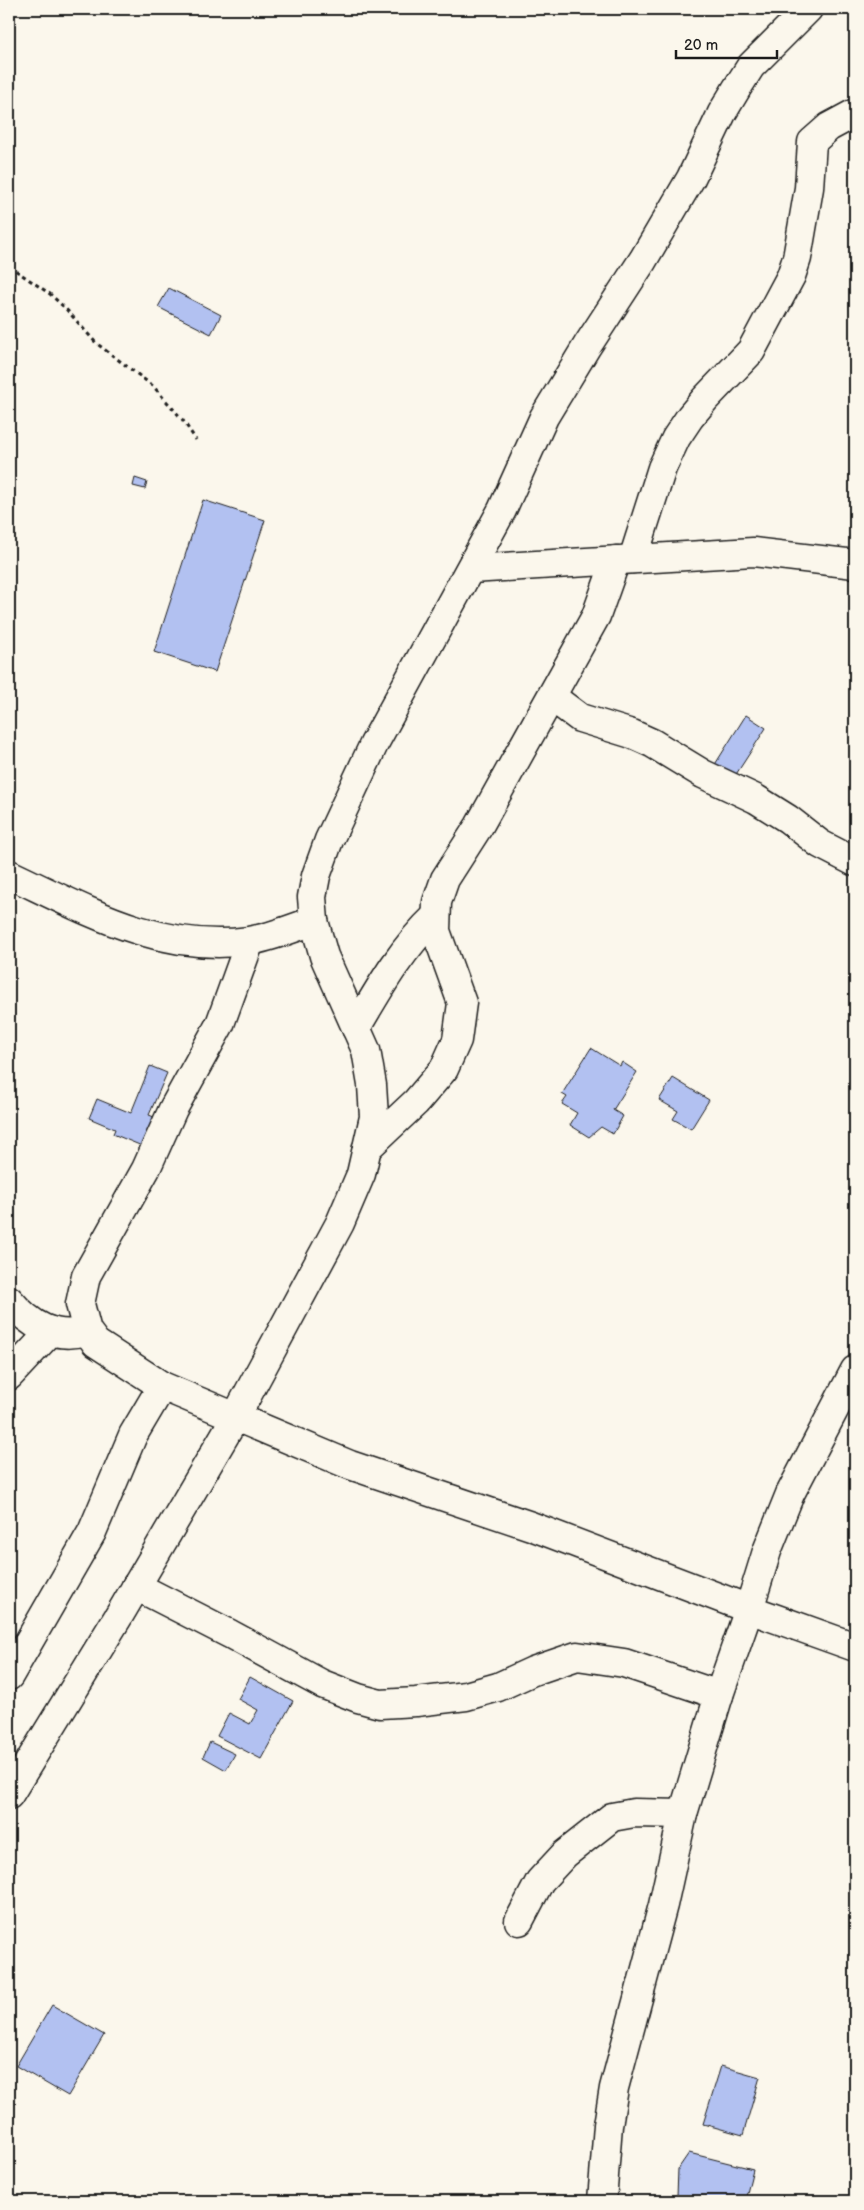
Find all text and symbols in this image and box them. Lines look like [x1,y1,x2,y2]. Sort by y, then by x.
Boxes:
scale bar [676,28,778,60]
text: 20 m [684,36,718,55]

